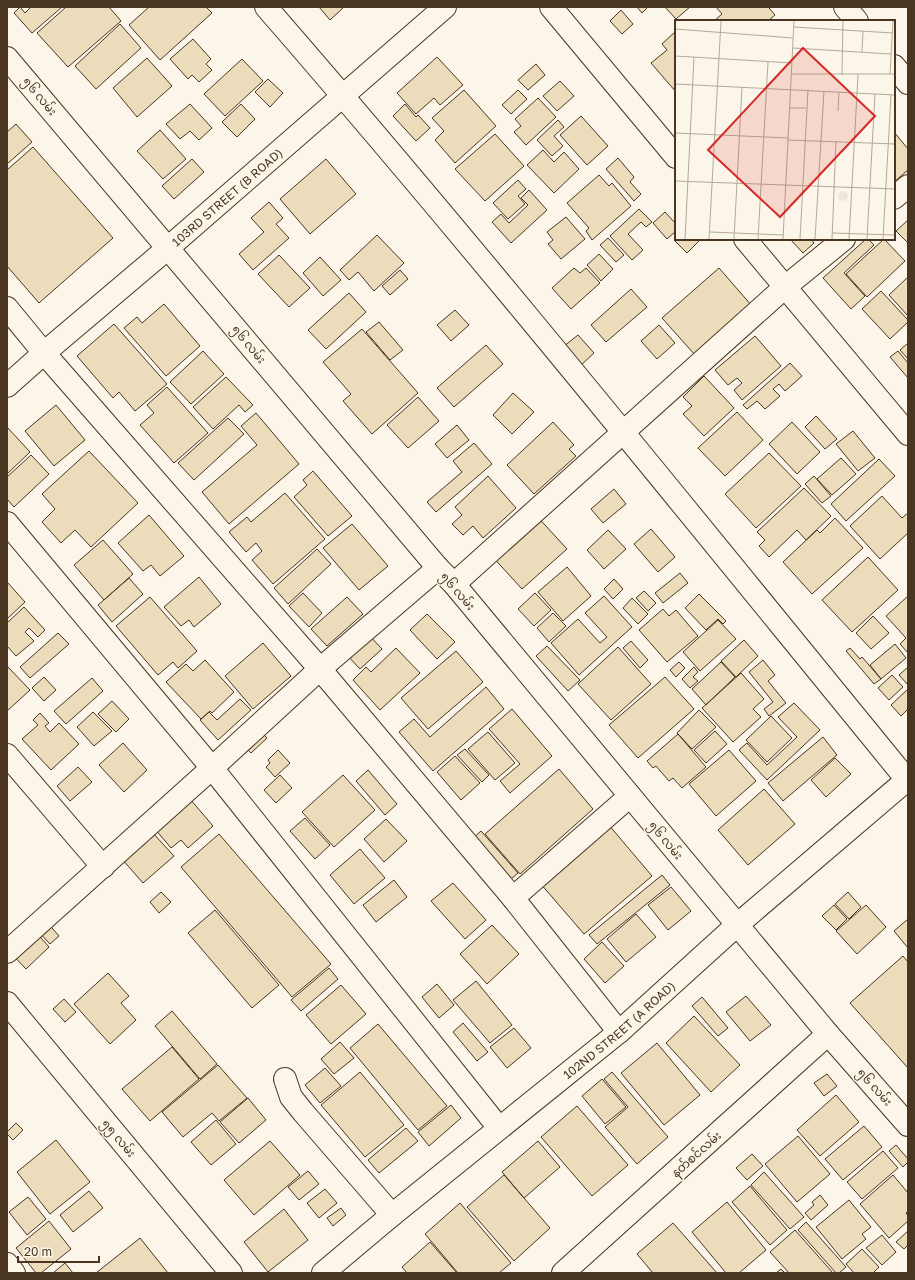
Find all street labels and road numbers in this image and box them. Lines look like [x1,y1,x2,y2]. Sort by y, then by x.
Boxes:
street label: ၅၆ လမ်း [17,73,61,120]
street label: 103RD STREET (B ROAD) [168,145,285,249]
street label: ၅၆ လမ်း [226,321,270,368]
street label: ၅၆ လမ်း [435,568,479,615]
street label: ၅၆ လမ်း [643,817,687,864]
street label: 102ND STREET (A ROAD) [560,978,678,1082]
street label: ၅၆ လမ်း [852,1064,897,1111]
street label: ၅၅ လမ်း [96,1115,140,1162]
street label: နတ်စင်လမ်း [667,1127,726,1183]

